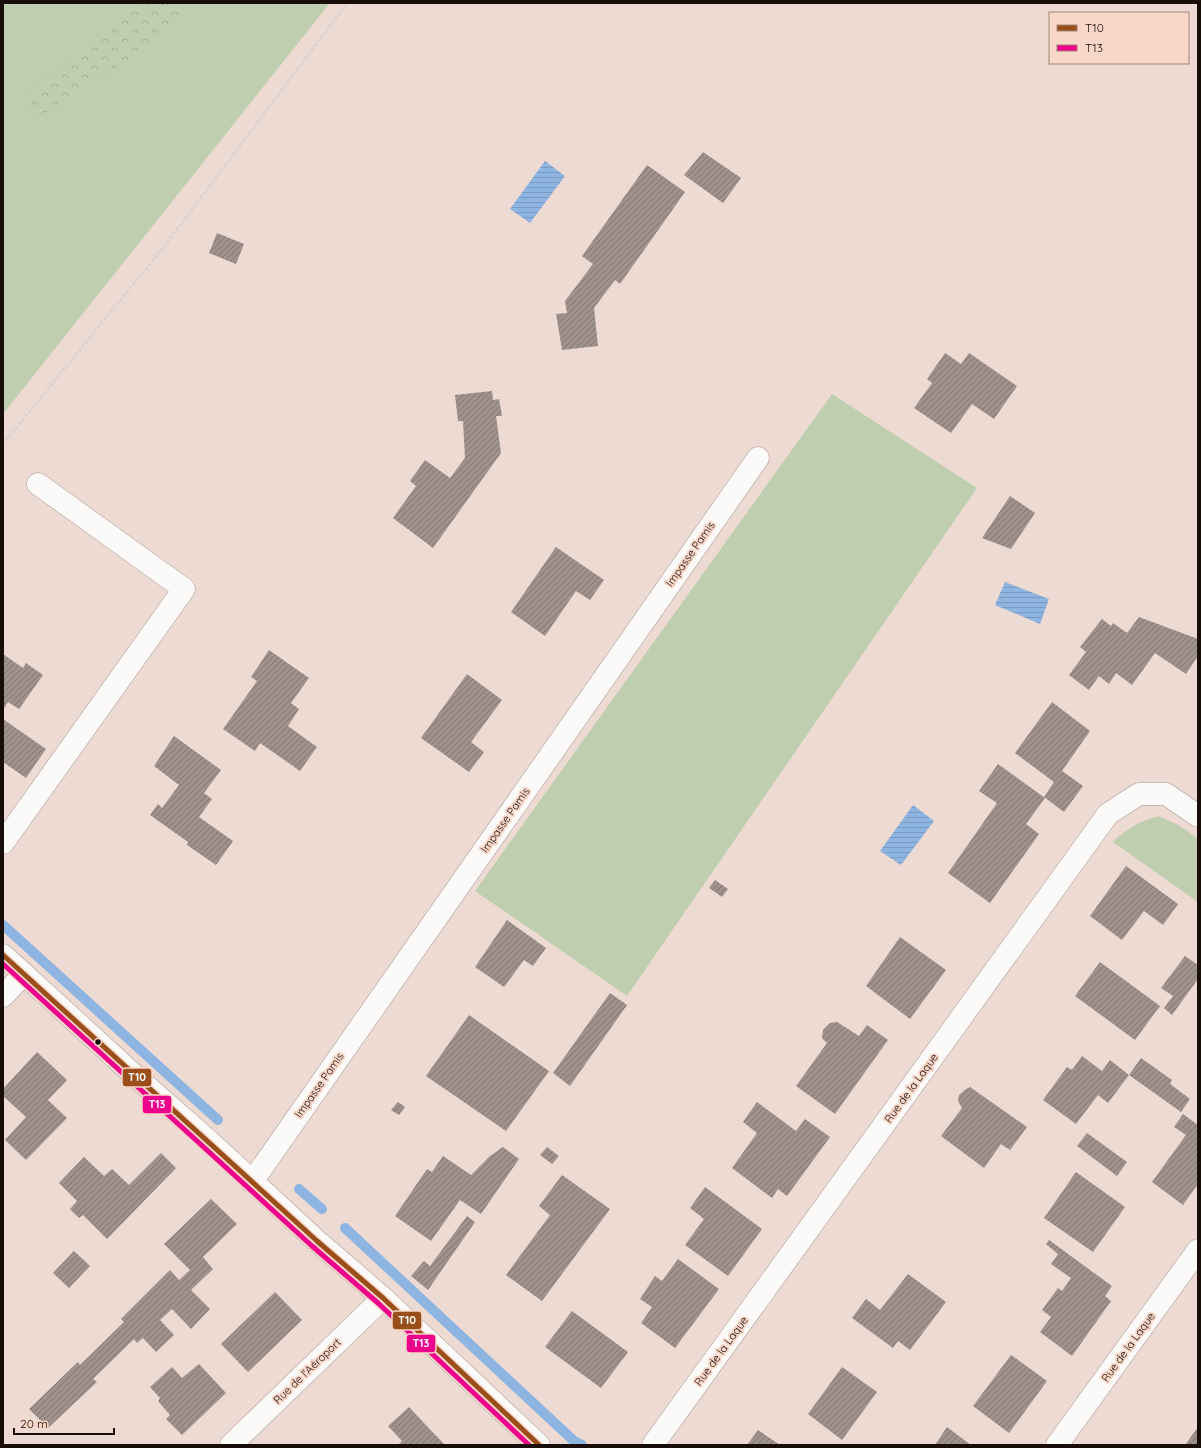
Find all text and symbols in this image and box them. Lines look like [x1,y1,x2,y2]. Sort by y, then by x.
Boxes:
legend [1049,12,1189,64]
text: T10 [1085,20,1104,35]
text: T13 [1085,40,1103,55]
street label: Impasse Pamis [662,519,718,589]
street label: Impasse Pamis [477,785,533,855]
unlabelled marker [93,1037,103,1047]
street label: Impasse Pamis [291,1050,347,1120]
street label: Rue de la Laque [881,1051,941,1125]
line badge: T10 [122,1068,152,1087]
text: T10 [128,1070,146,1084]
line badge: T13 [142,1095,172,1114]
text: T13 [148,1097,166,1111]
street label: Rue de la Laque [1098,1310,1158,1384]
line badge: T10 [392,1311,422,1330]
text: T10 [398,1313,416,1327]
street label: Rue de la Laque [691,1314,751,1388]
line badge: T13 [406,1334,436,1353]
street label: Rue de l'Aéroport [270,1335,344,1407]
text: T13 [412,1336,430,1350]
scale bar [14,1410,114,1436]
text: 20 m [20,1416,48,1431]

